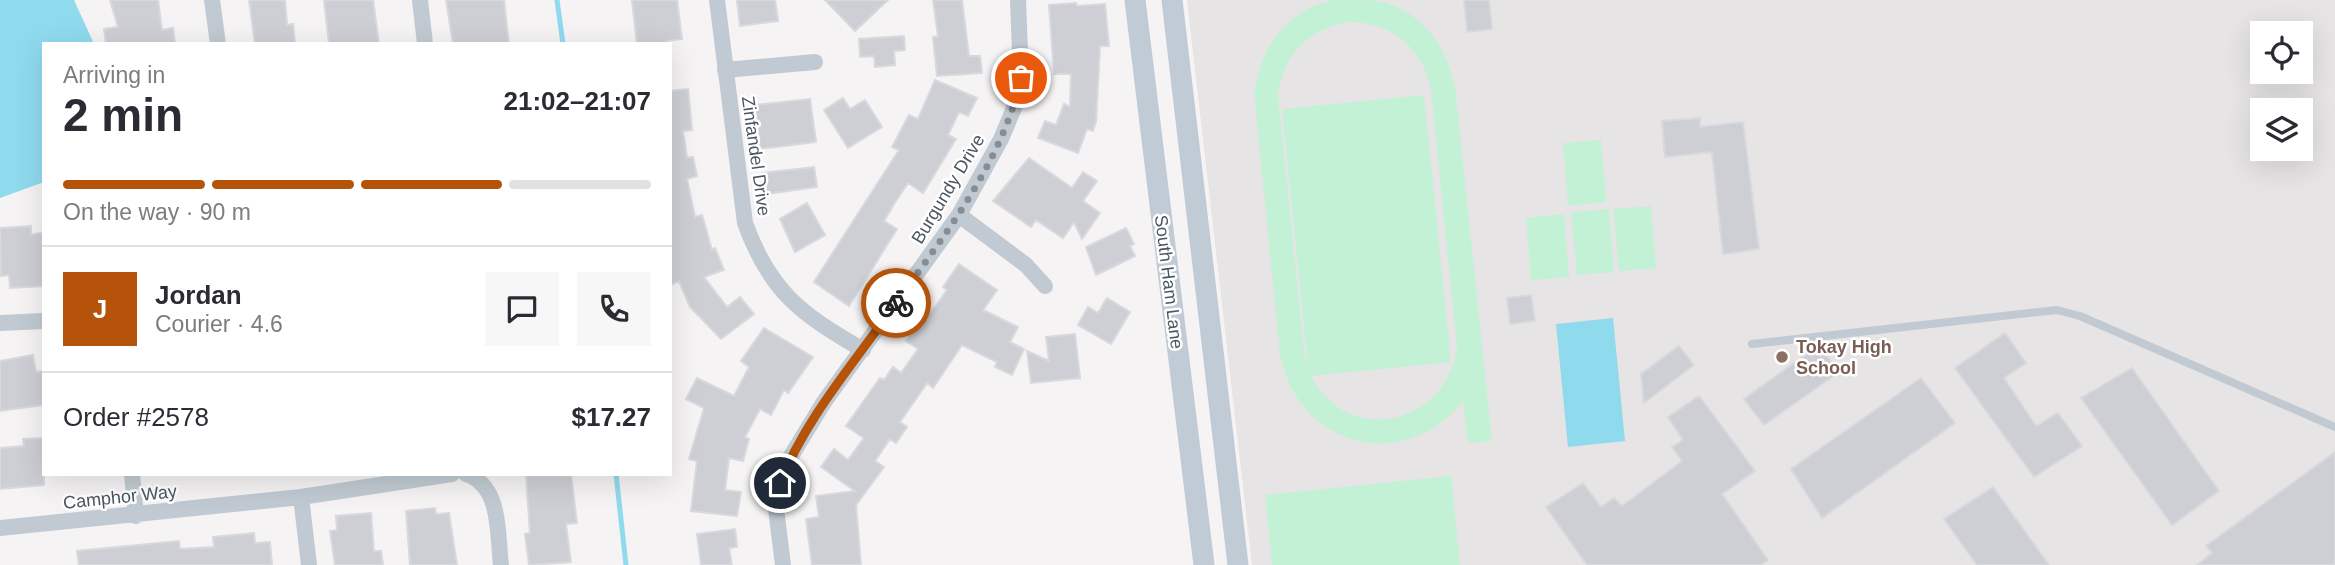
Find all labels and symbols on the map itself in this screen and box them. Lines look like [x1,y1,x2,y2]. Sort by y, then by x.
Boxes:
pin [991,48,1051,108]
street label: Zinfandel Drive [738,95,774,217]
street label: Burgundy Drive [907,131,989,247]
street label: South Ham Lane [1151,214,1187,350]
courier [861,268,931,338]
place label: Tokay High School [1796,337,1892,378]
marker: Tokay High School [1774,349,1790,365]
pin [750,453,810,513]
street label: Camphor Way [62,481,178,513]

